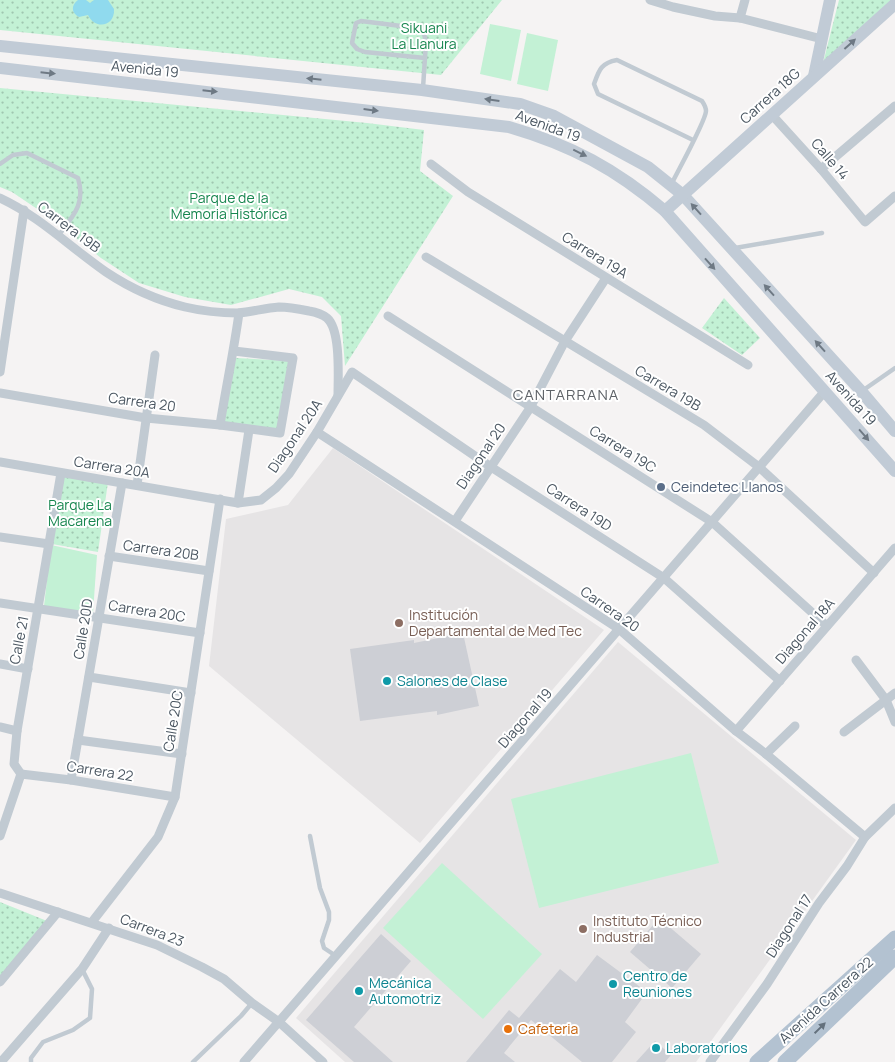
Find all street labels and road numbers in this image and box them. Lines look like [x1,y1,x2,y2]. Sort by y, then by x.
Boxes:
street label: Avenida 19 [110,56,180,81]
street label: Carrera 18G [736,63,804,128]
street label: Avenida 19 [513,105,583,146]
street label: Calle 14 [807,134,854,183]
street label: Carrera 19B [34,197,105,257]
street label: Carrera 19A [559,227,632,282]
street label: Carrera 19B [632,360,705,415]
street label: Avenida 19 [822,366,881,429]
street label: Carrera 20 [107,387,177,416]
street label: Diagonal 20A [263,395,326,476]
street label: Diagonal 20 [452,419,510,492]
street label: Carrera 19C [586,421,660,477]
street label: Carrera 20A [73,451,152,482]
street label: Carrera 19D [543,478,616,535]
street label: Carrera 20B [122,535,201,564]
street label: Carrera 20 [577,581,644,636]
street label: Diagonal 18A [771,594,839,668]
street label: Carrera 20C [107,595,187,626]
street label: Calle 20D [68,597,97,661]
street label: Calle 21 [5,614,32,666]
street label: Diagonal 19 [493,684,556,752]
street label: Calle 20C [158,689,187,753]
street label: Carrera 22 [65,756,135,785]
street label: Diagonal 17 [761,890,816,961]
street label: Carrera 23 [117,909,187,950]
street label: Avenida Carrera 22 [774,952,877,1047]

